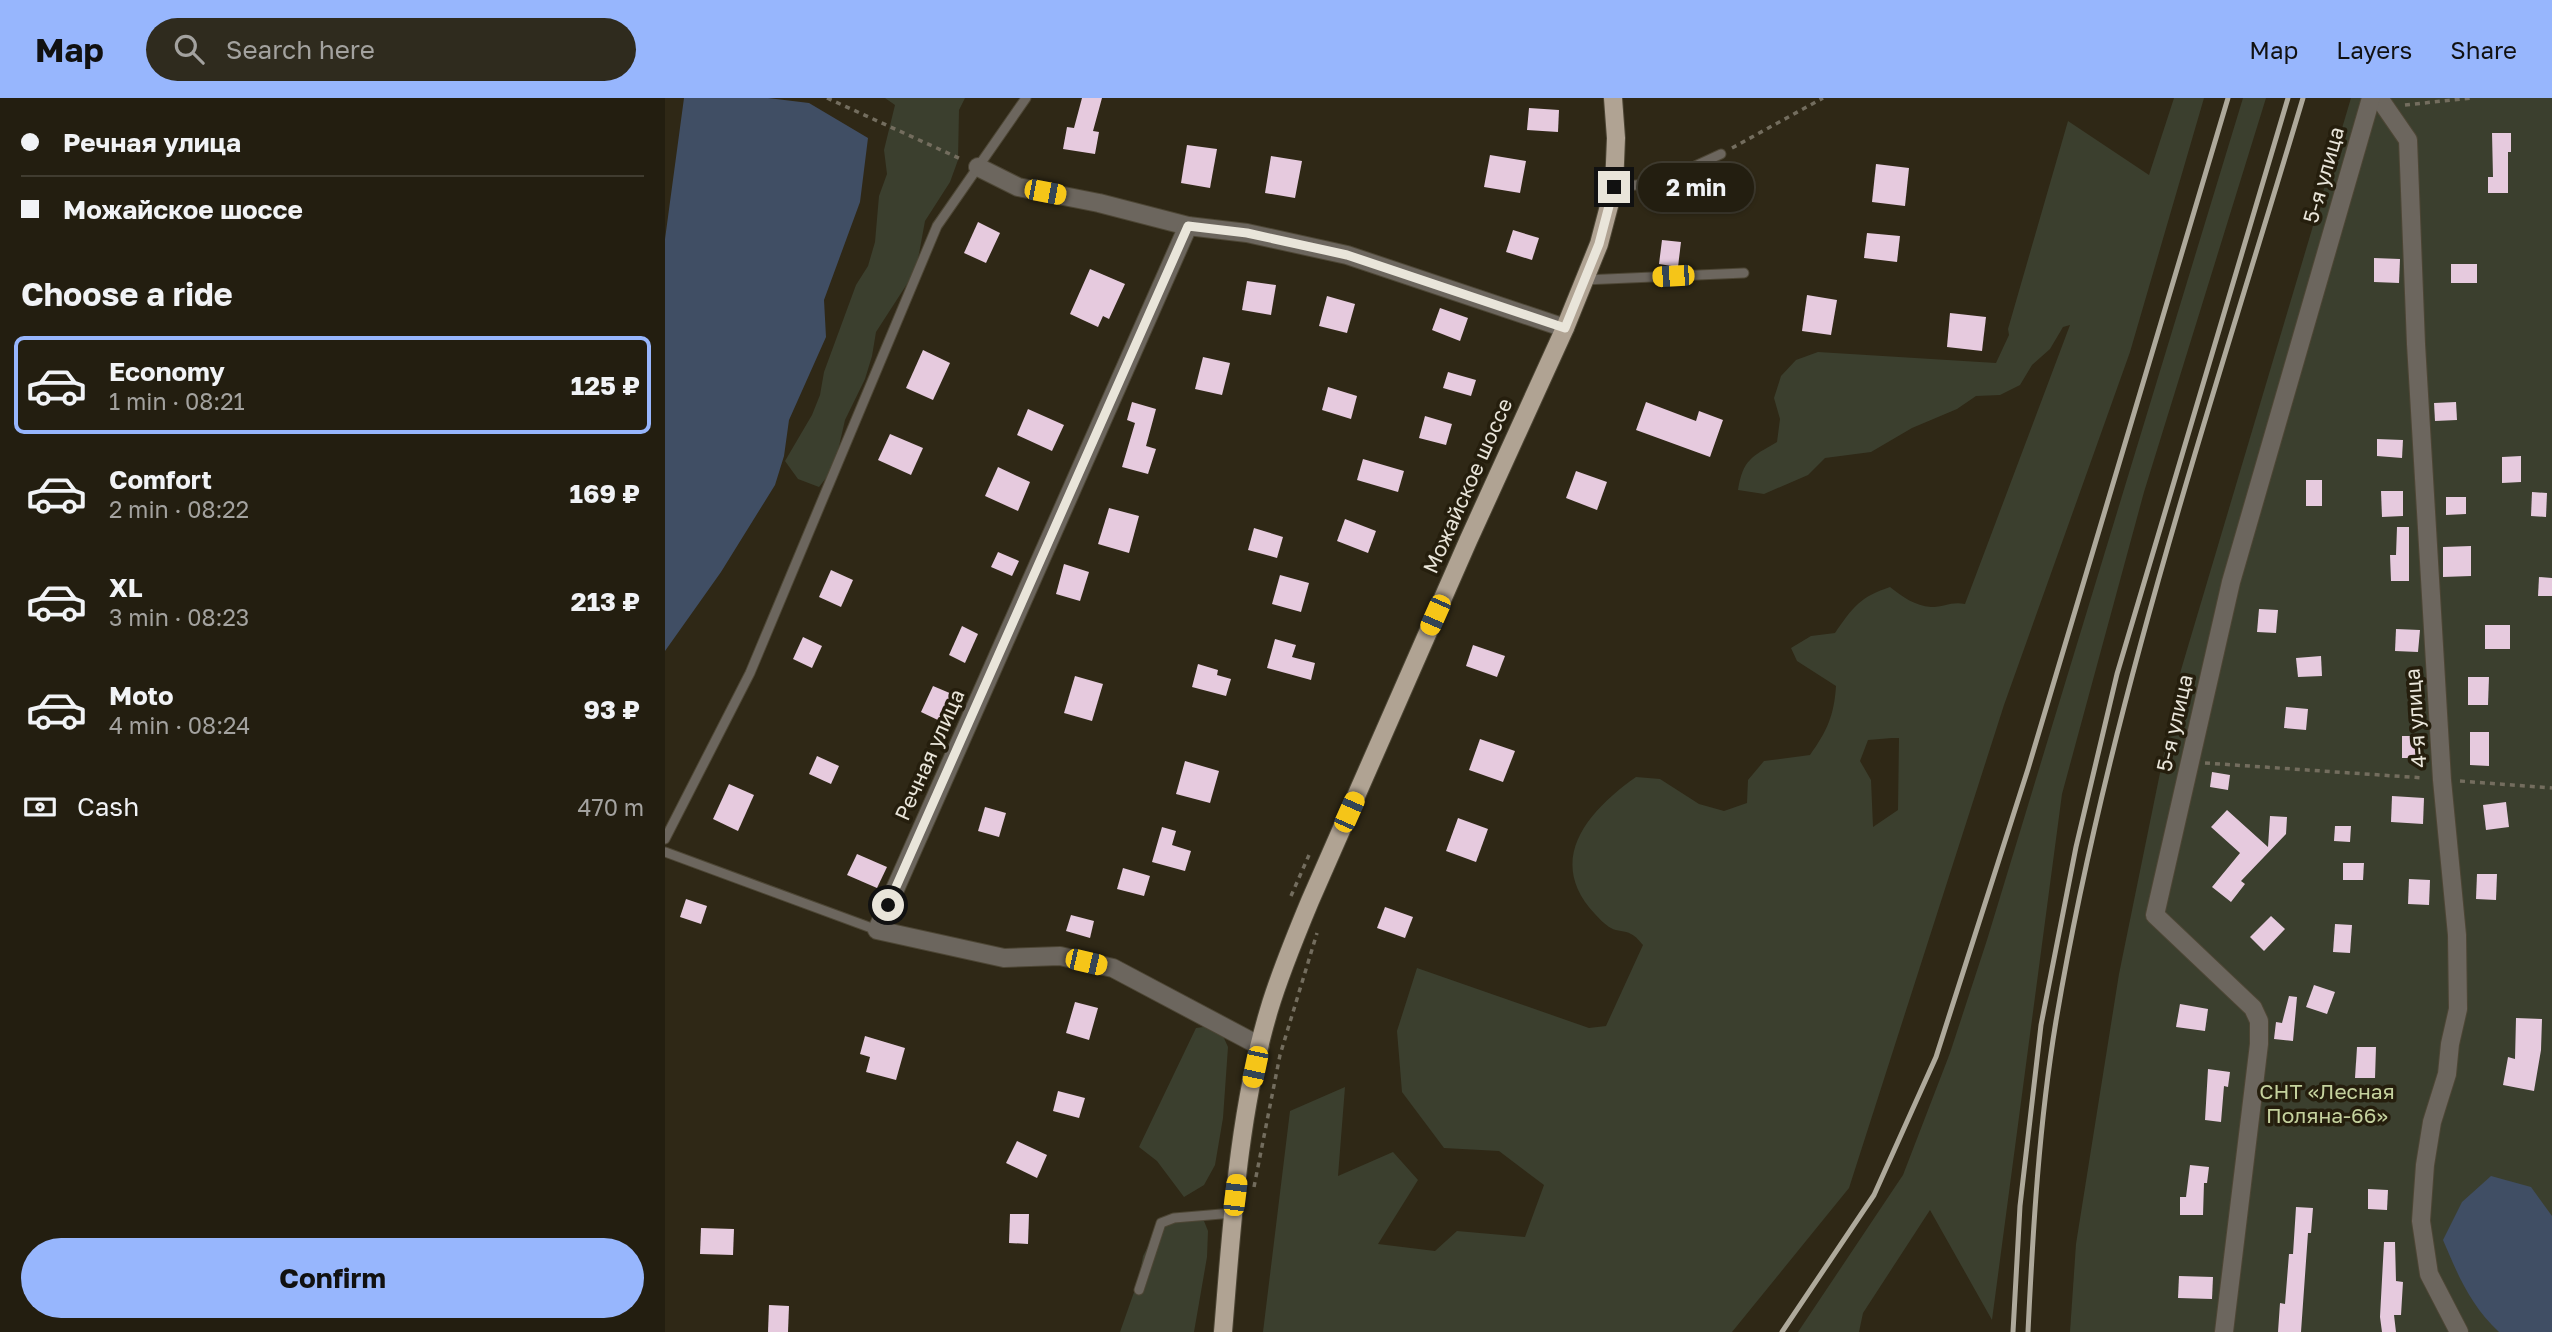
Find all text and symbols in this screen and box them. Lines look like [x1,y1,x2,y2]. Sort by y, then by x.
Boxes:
search box [146,18,636,81]
text: Map [35,30,104,69]
icon: search [170,30,208,68]
text: Search here [226,34,375,65]
text: Map [2249,35,2298,64]
text: Layers [2336,35,2412,64]
text: Share [2450,35,2517,64]
street label: 5-я улица [2297,124,2349,226]
text: Речная улица [63,127,241,158]
callout: 2 min [1639,162,1754,212]
route end [1598,171,1630,203]
text: 2 min [1666,173,1726,201]
car [1023,178,1068,206]
text: Можайское шоссе [63,194,303,225]
car [1652,264,1695,288]
text: Choose a ride [21,275,233,313]
icon: car [25,354,88,417]
text: Economy [109,356,225,387]
text: 125 ₽ [571,370,640,401]
text: 1 min · 08:21 [109,387,245,415]
street label: Можайское шоссе [1417,394,1517,577]
icon: car [25,462,88,525]
text: Comfort [109,464,212,495]
text: 169 ₽ [570,478,640,509]
text: 2 min · 08:22 [109,495,249,523]
icon: car [25,570,88,633]
text: XL [109,572,143,603]
text: 213 ₽ [571,586,640,617]
car [1417,592,1454,638]
text: 3 min · 08:23 [109,603,249,631]
street label: 4-я улица [2399,668,2431,769]
street label: 5-я улица [2150,672,2198,774]
icon: car [25,678,88,741]
text: Moto [109,680,174,711]
street label: Речная улица [889,685,970,824]
text: 93 ₽ [584,694,640,725]
text: 4 min · 08:24 [109,711,250,739]
icon: cash [21,788,59,826]
car [1331,789,1368,835]
text: Cash [77,791,139,822]
text: 470 m [577,793,644,821]
route start [872,889,904,921]
car [1064,947,1109,977]
car [1241,1044,1270,1090]
park label: СНТ «Лесная Поляна-66» [2259,1078,2395,1128]
car [1223,1173,1248,1217]
button: Confirm [21,1238,644,1318]

